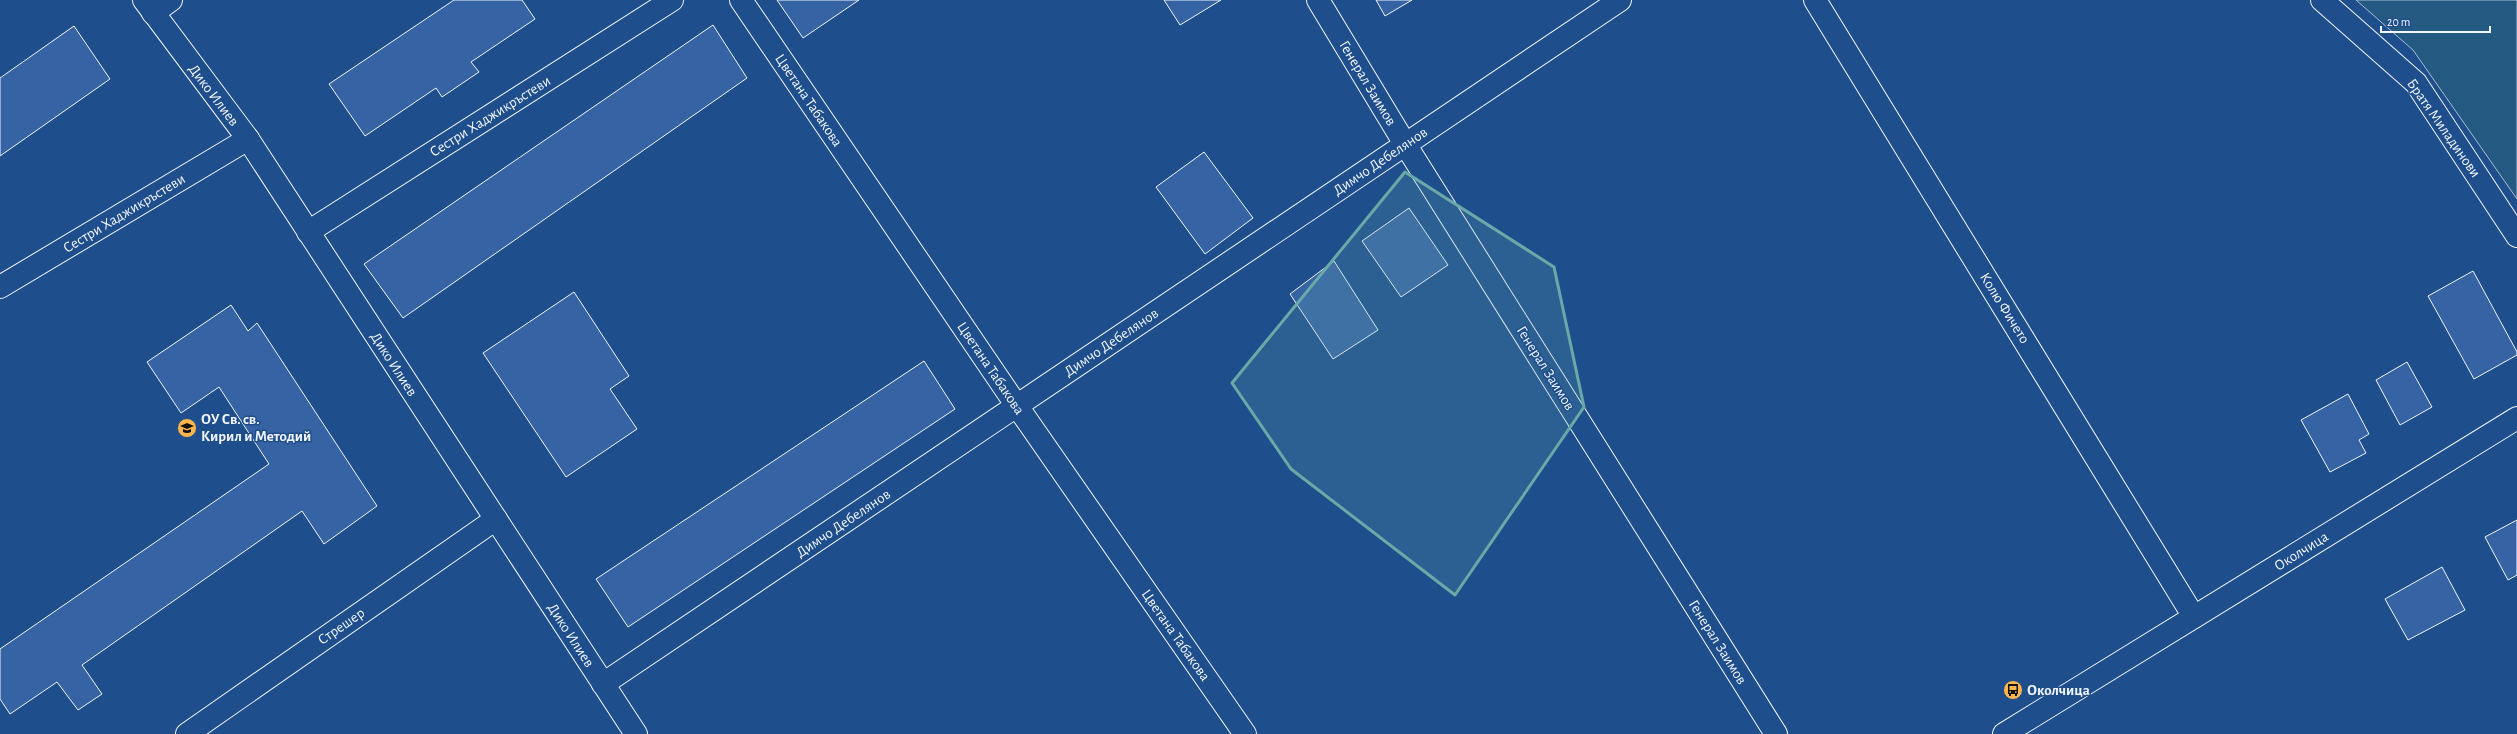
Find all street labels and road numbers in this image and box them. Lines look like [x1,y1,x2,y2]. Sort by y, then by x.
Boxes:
street label: Генерал Заимов [1336,38,1399,128]
street label: Цветана Табакова [772,51,845,149]
street label: Дико Илиев [186,62,242,129]
street label: Сестри Хаджикръстеви [427,73,553,160]
street label: Братя Миладинови [2404,76,2483,180]
street label: Димчо Дебелянов [1330,124,1430,198]
street label: Сестри Хаджикръстеви [61,171,188,256]
street label: Колю Фичето [1977,270,2032,346]
street label: Димчо Дебелянов [1061,305,1161,379]
street label: Цветана Табакова [954,319,1027,417]
street label: Генерал Заимов [1514,323,1577,413]
street label: Дико Илиев [367,330,420,399]
street label: Димчо Дебелянов [793,486,893,560]
street label: Околчица [2272,529,2331,574]
street label: Цветана Табакова [1138,587,1213,684]
street label: Генерал Заимов [1686,597,1749,687]
street label: Дико Илиев [544,601,597,670]
street label: Стрешер [315,605,368,648]

